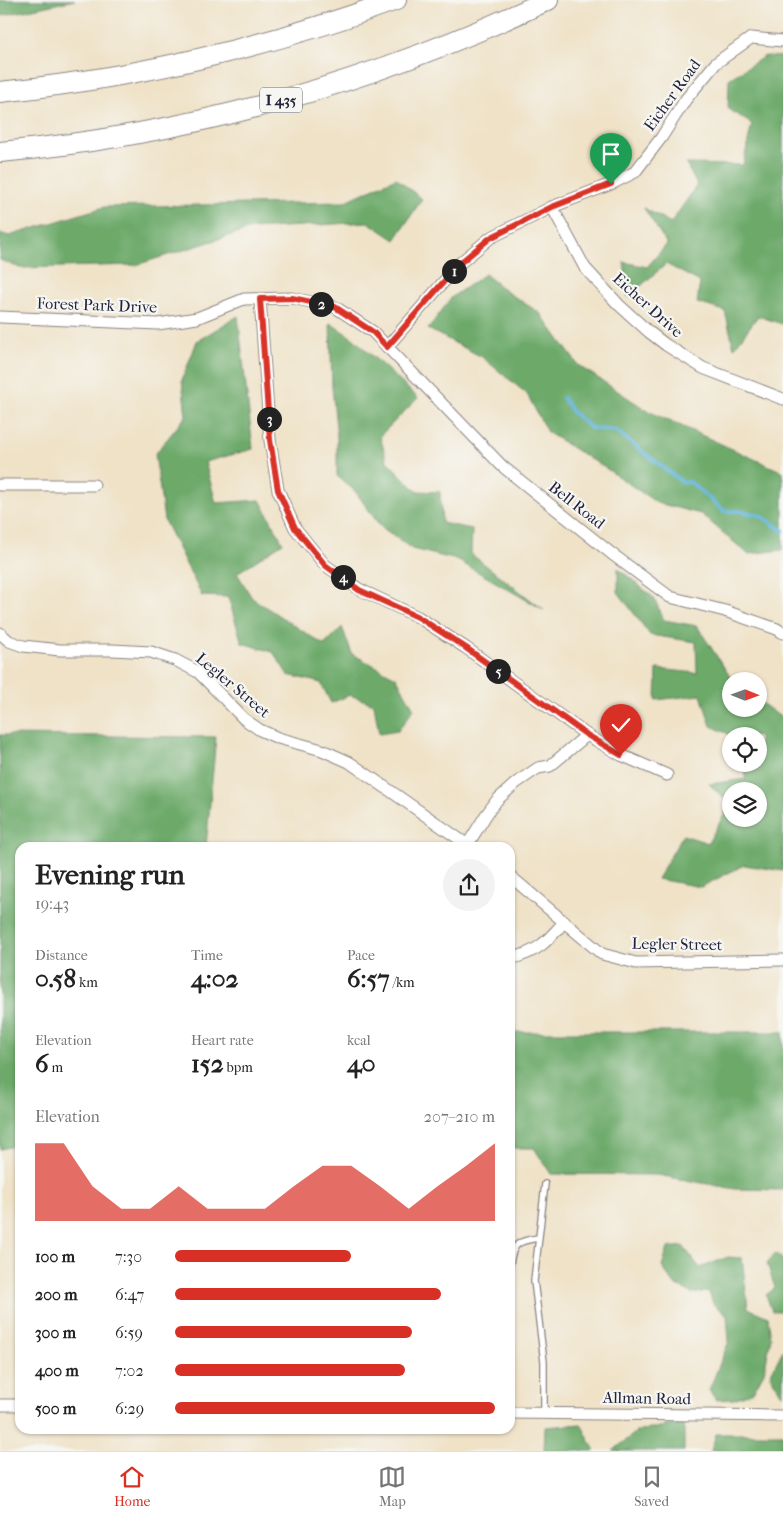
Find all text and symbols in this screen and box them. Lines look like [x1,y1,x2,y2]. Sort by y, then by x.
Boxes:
street label: Eicher Road [640,55,705,135]
road number: I 435 [260,88,302,112]
pin [590,133,632,184]
icon: arrive [597,140,625,168]
pin: 1 [442,258,466,284]
text: 1 [452,263,457,280]
street label: Eicher Drive [609,269,687,341]
pin: 2 [308,292,334,316]
street label: Forest Park Drive [36,293,158,317]
text: 2 [318,296,325,313]
pin: 3 [256,406,282,432]
text: 3 [267,411,272,428]
street label: Bell Road [545,477,609,533]
pin: 4 [330,564,356,590]
text: 4 [339,569,348,586]
street label: Legler Street [192,649,274,722]
pin: 5 [486,658,510,684]
text: 5 [495,663,502,680]
north arrow [722,672,768,718]
map controls [722,672,767,827]
pin [600,704,642,755]
icon: check [607,711,635,739]
button: locate [722,727,767,772]
button: layers [722,782,767,827]
text: Evening run [35,858,185,891]
button: share [443,859,495,911]
text: 19:43 [35,894,69,913]
street label: Legler Street [631,934,723,954]
text: Distance [35,947,88,964]
text: Time [191,947,223,964]
text: Pace [347,947,375,964]
text: 0.58 [35,964,76,993]
text: 4:02 [191,964,238,993]
text: 6:57 [347,964,389,993]
text: km [76,974,98,991]
text: /km [389,974,415,991]
text: Elevation [35,1032,92,1049]
text: Heart rate [191,1032,254,1049]
text: kcal [347,1032,371,1049]
text: 6 [35,1049,49,1078]
text: 152 [191,1049,223,1078]
text: 40 [347,1049,376,1078]
text: m [49,1059,63,1076]
text: bpm [223,1059,253,1076]
text: Elevation [35,1107,100,1126]
text: 207–210 m [424,1107,495,1126]
text: 100 m [35,1247,75,1266]
text: 7:30 [115,1247,142,1266]
text: 200 m [35,1285,78,1304]
text: 6:47 [115,1285,144,1304]
text: 300 m [35,1323,76,1342]
text: 6:59 [115,1323,143,1342]
text: 400 m [35,1361,79,1380]
text: 7:02 [115,1361,144,1380]
street label: Allman Road [602,1388,692,1408]
text: 500 m [35,1399,76,1418]
text: 6:29 [115,1399,144,1418]
tab: Home [114,1463,150,1510]
tab: Map [378,1463,406,1510]
tab: Saved [634,1463,669,1510]

